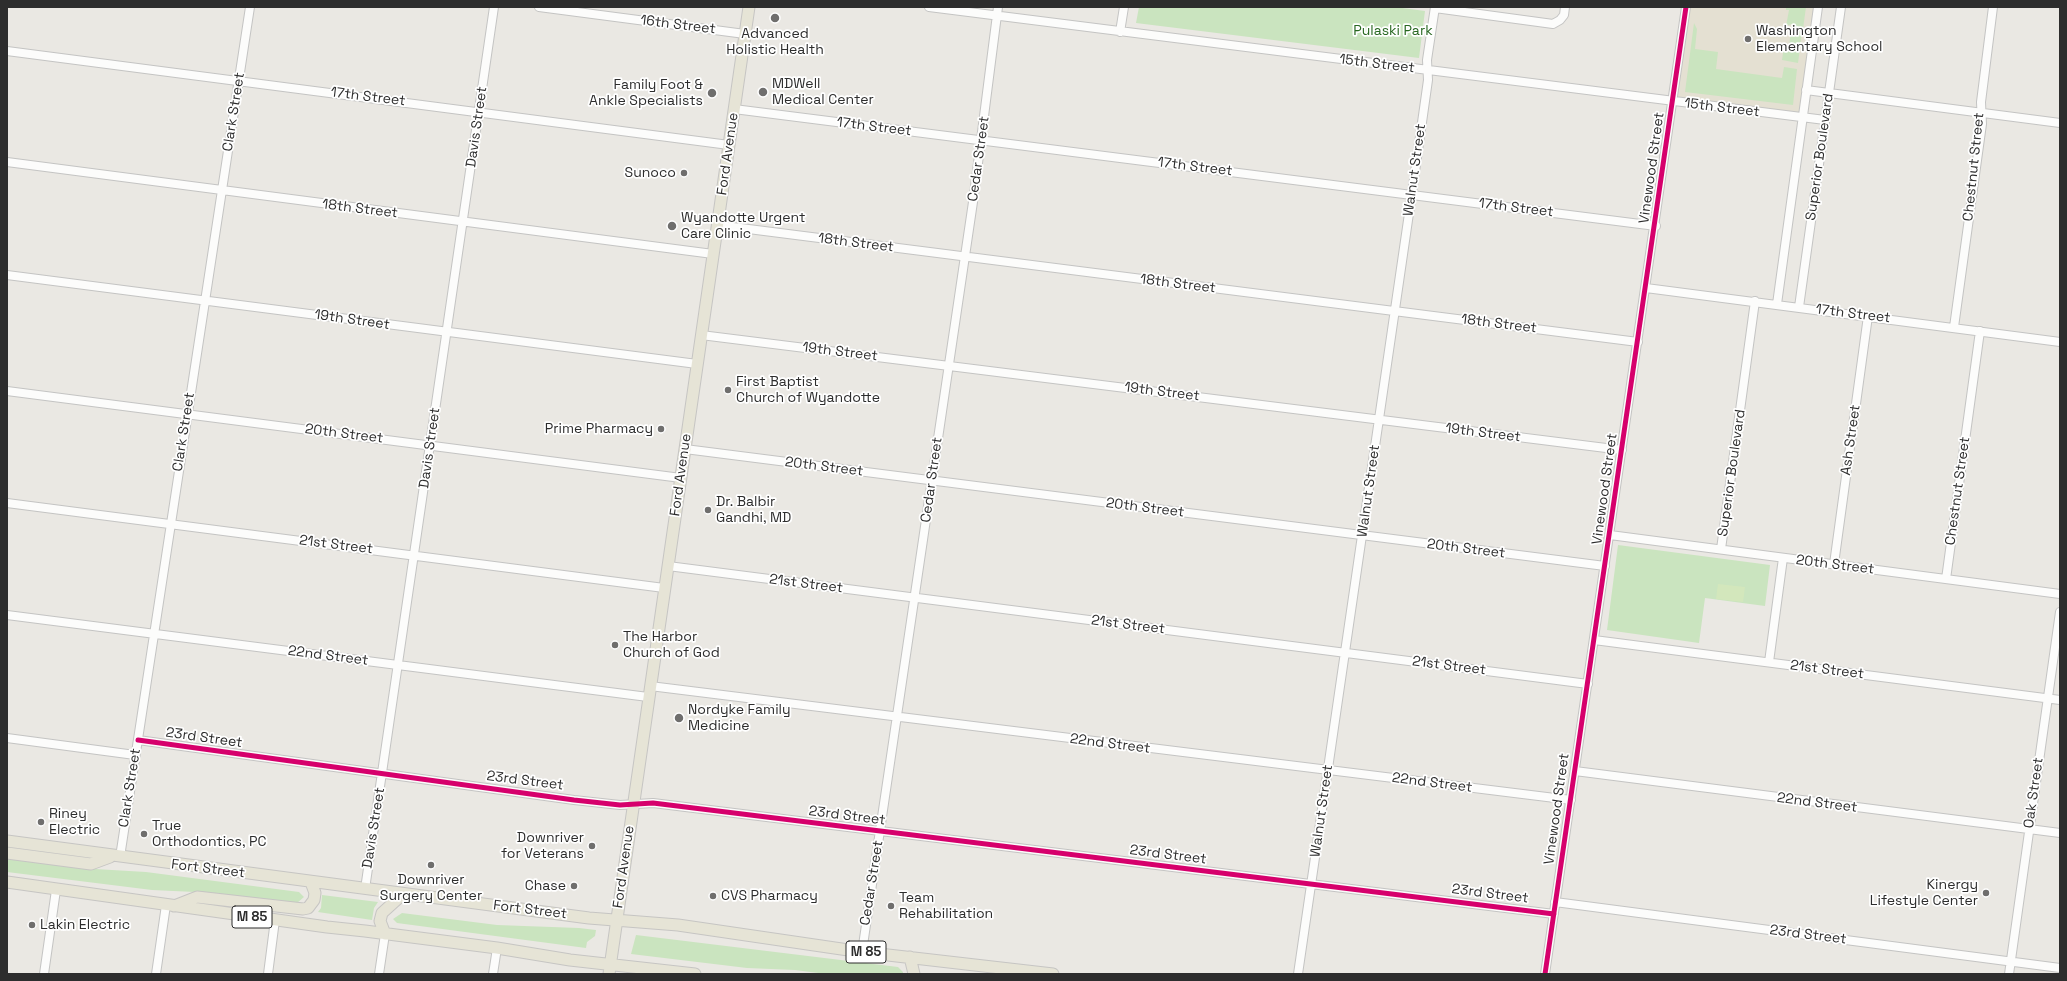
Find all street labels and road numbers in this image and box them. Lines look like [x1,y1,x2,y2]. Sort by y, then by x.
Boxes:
street label: 16th Street [639,12,717,38]
street label: 15th Street [1338,51,1416,77]
street label: Clark Street [219,71,249,153]
street label: 17th Street [330,84,406,110]
street label: Davis Street [463,85,491,169]
street label: Superior Boulevard [1803,92,1837,222]
street label: 15th Street [1683,95,1761,121]
street label: Vinewood Street [1636,111,1668,225]
street label: Ford Avenue [714,112,742,196]
street label: Chestnut Street [1960,112,1988,222]
street label: 17th Street [836,114,912,140]
street label: Cedar Street [965,115,993,203]
street label: Walnut Street [1400,123,1430,217]
street label: 17th Street [1157,154,1233,180]
street label: 17th Street [1478,195,1554,221]
street label: 18th Street [321,196,399,222]
street label: 18th Street [817,230,895,256]
street label: 18th Street [1139,271,1217,297]
street label: 17th Street [1815,301,1891,327]
street label: 19th Street [313,306,391,334]
street label: 18th Street [1460,311,1538,337]
street label: 19th Street [801,339,879,365]
street label: 19th Street [1123,379,1201,405]
street label: Clark Street [169,391,199,473]
street label: Ash Street [1838,404,1864,476]
street label: Davis Street [416,406,444,490]
street label: Superior Boulevard [1715,408,1749,538]
street label: 19th Street [1444,420,1522,446]
street label: 20th Street [304,421,384,447]
street label: Vinewood Street [1589,432,1621,546]
street label: Ford Avenue [667,433,695,517]
street label: Cedar Street [918,436,946,524]
street label: Chestnut Street [1942,436,1974,546]
street label: Walnut Street [1354,444,1384,538]
street label: 20th Street [784,454,864,480]
street label: 20th Street [1105,495,1185,521]
street label: 21st Street [298,532,374,558]
street label: 20th Street [1426,536,1506,562]
street label: 20th Street [1795,552,1875,578]
street label: 21st Street [768,571,844,597]
street label: 21st Street [1090,612,1166,638]
street label: 22nd Street [287,643,369,669]
street label: 21st Street [1411,653,1487,679]
street label: 21st Street [1789,657,1865,683]
street label: 23rd Street [165,724,243,752]
street label: 22nd Street [1069,731,1151,757]
street label: Clark Street [115,747,145,829]
street label: Vinewood Street [1541,752,1573,866]
street label: Oak Street [2021,757,2047,829]
street label: Walnut Street [1307,764,1337,858]
street label: 23rd Street [486,768,564,794]
street label: 22nd Street [1391,770,1473,796]
street label: Davis Street [359,786,389,870]
street label: 22nd Street [1776,790,1858,816]
street label: 23rd Street [808,803,886,829]
street label: Ford Avenue [610,825,638,909]
street label: Cedar Street [857,839,887,927]
street label: 23rd Street [1129,842,1207,868]
street label: Fort Street [170,856,246,882]
street label: 23rd Street [1451,881,1529,907]
street label: Fort Street [492,897,568,923]
road number: M 85 [232,906,272,928]
street label: 23rd Street [1769,922,1847,948]
road number: M 85 [846,941,886,963]

